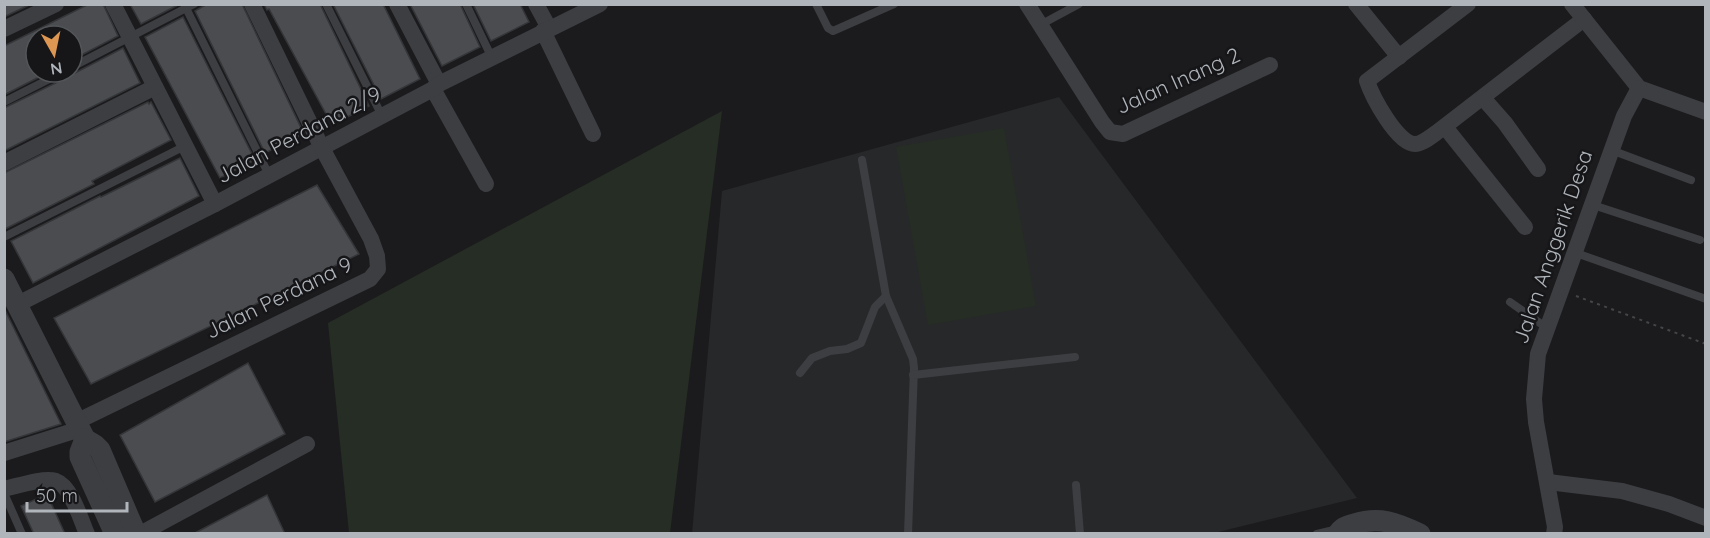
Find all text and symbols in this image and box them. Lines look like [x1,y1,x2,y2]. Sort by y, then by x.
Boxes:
north arrow [24,24,84,84]
street label: Jalan Inang 2 [1112,41,1244,119]
text: N [49,58,64,80]
street label: Jalan Perdana 2/9 [212,80,385,188]
street label: Jalan Anggerik Desa [1507,146,1597,347]
street label: Jalan Perdana 9 [201,250,356,344]
scale bar [27,475,128,513]
text: 50 m [36,484,78,507]

